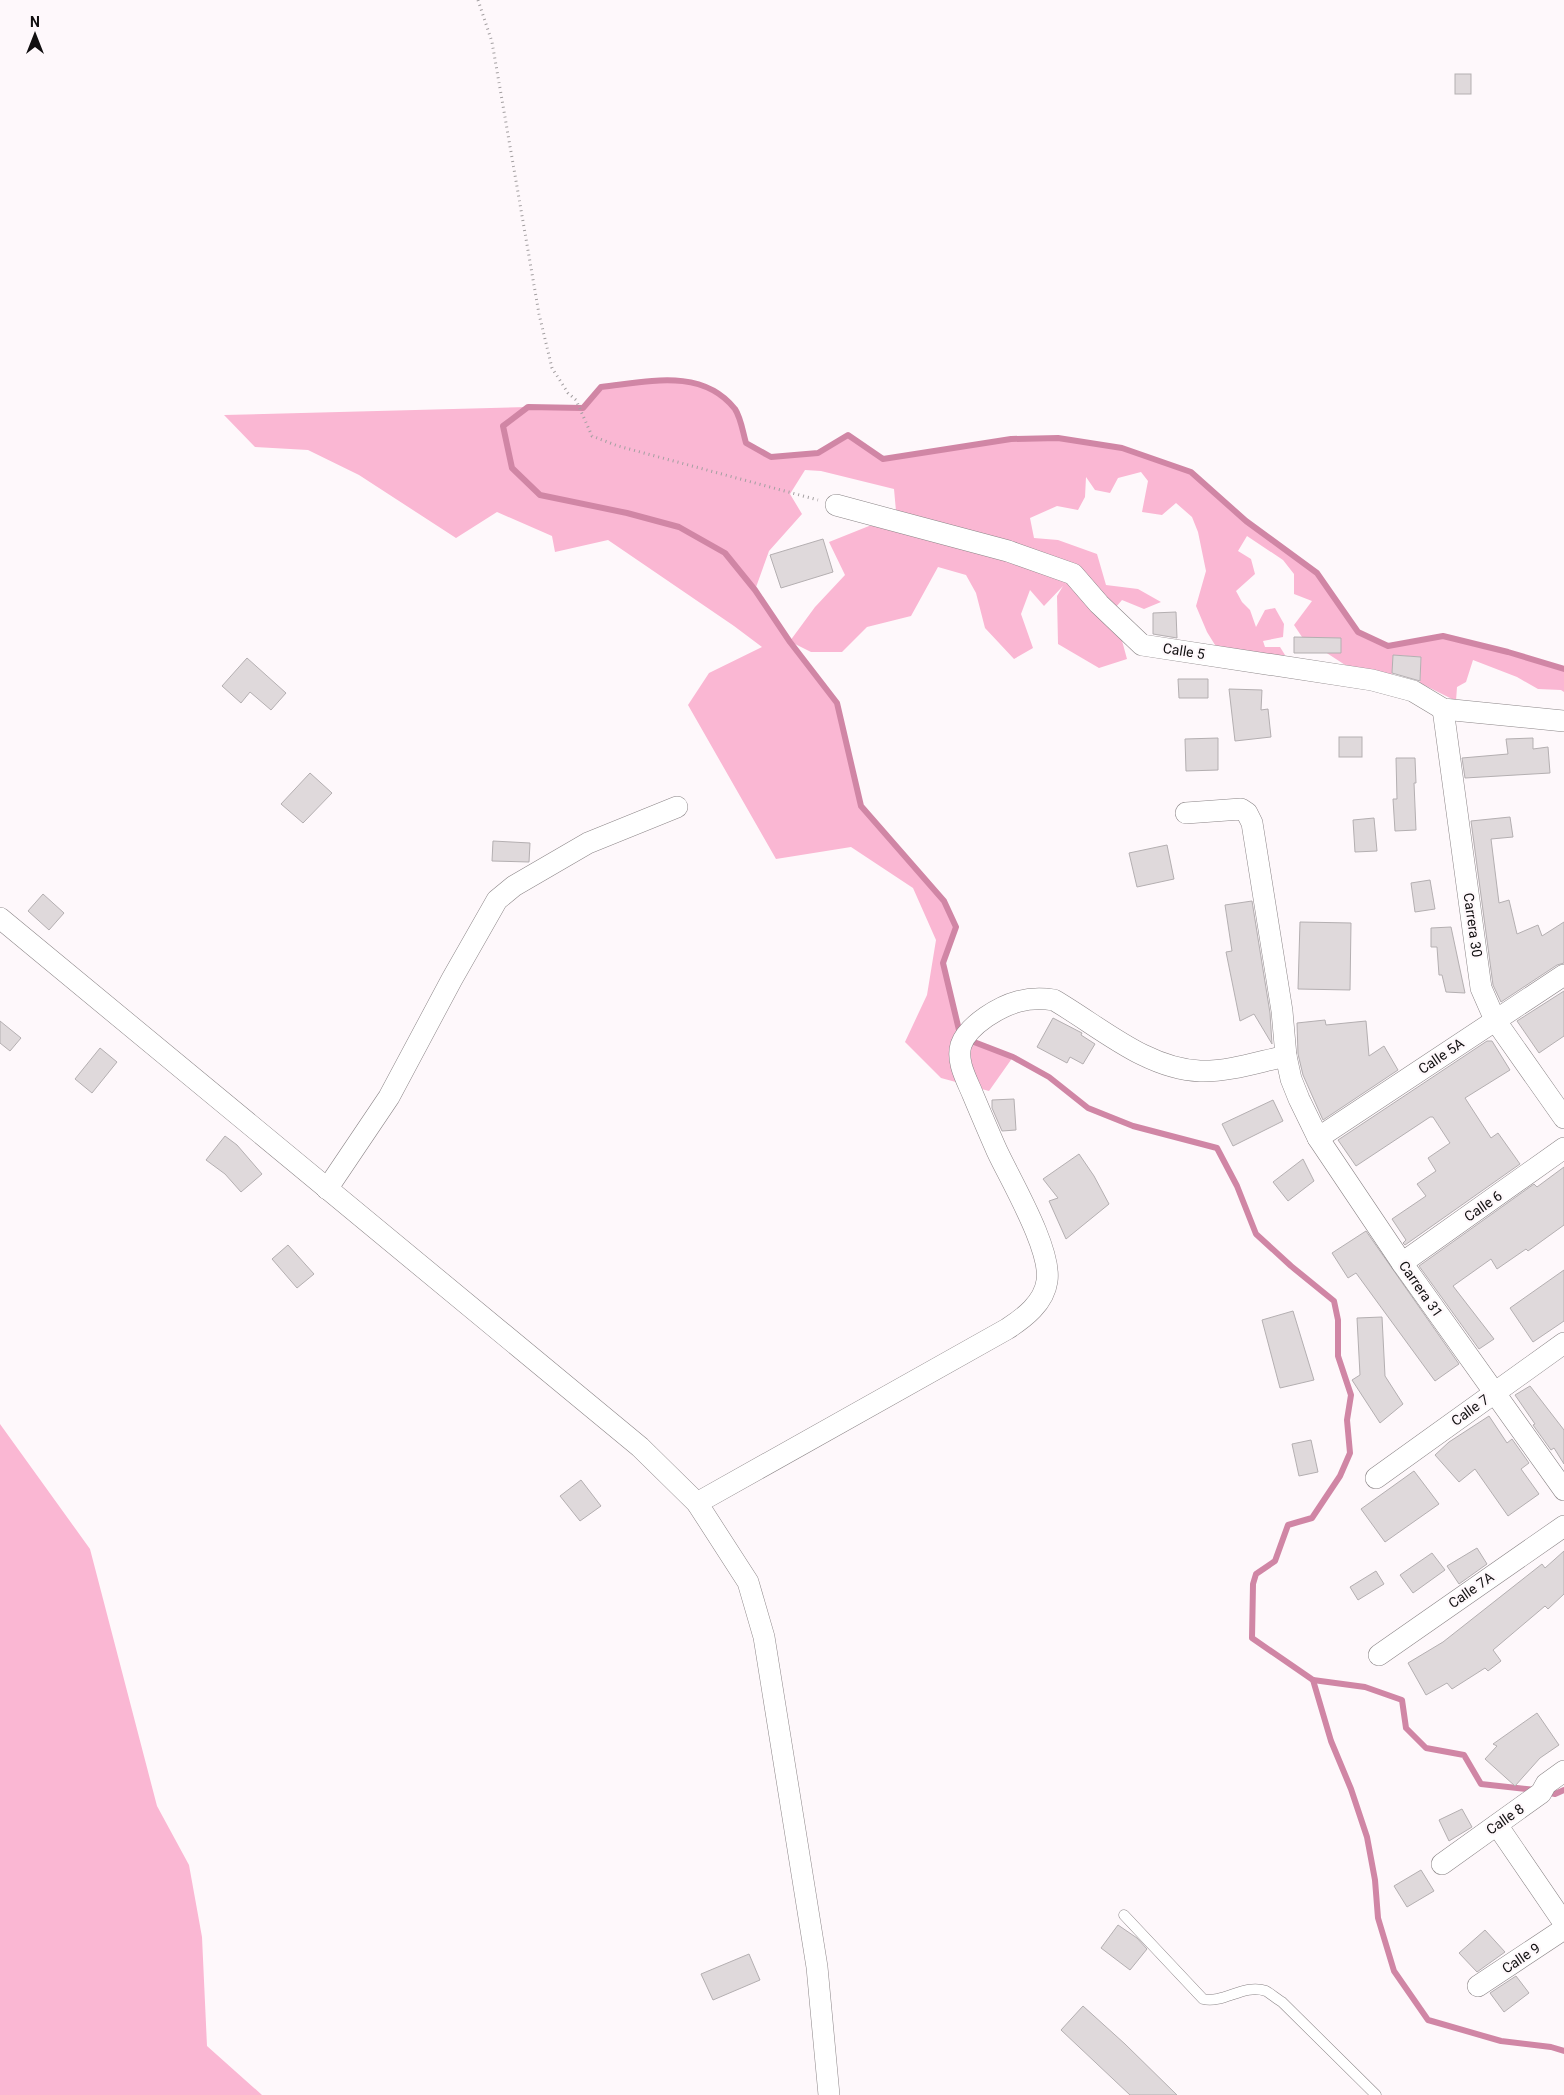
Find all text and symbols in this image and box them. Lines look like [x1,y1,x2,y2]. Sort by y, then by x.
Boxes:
north arrow [10,10,60,60]
text: N [30,14,40,30]
street label: Calle 5 [1162,640,1206,662]
street label: Carrera 30 [1461,892,1485,958]
street label: Calle 5A [1415,1035,1467,1077]
street label: Calle 6 [1461,1187,1505,1225]
street label: Carrera 31 [1396,1258,1446,1320]
street label: Calle 7 [1448,1391,1492,1429]
street label: Calle 7A [1445,1569,1497,1611]
street label: Calle 8 [1483,1800,1527,1838]
street label: Calle 9 [1499,1940,1543,1976]

